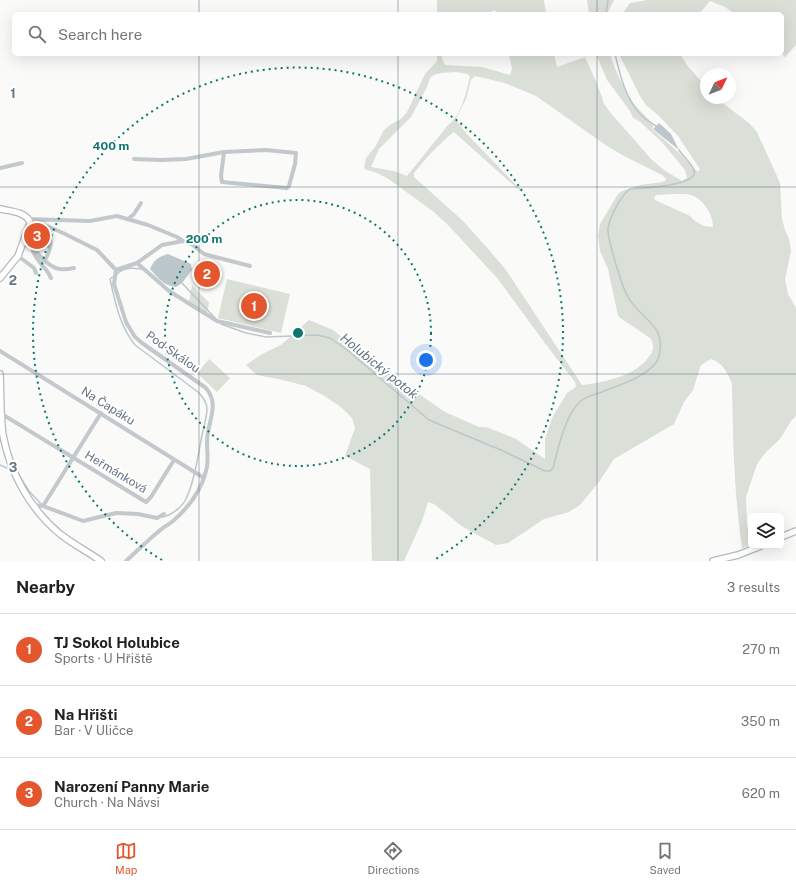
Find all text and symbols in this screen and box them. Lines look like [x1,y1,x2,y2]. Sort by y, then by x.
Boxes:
search box [12,12,784,56]
icon: search [26,23,48,45]
text: Search here [58,26,142,43]
north arrow [700,68,736,104]
text: 1 [10,86,16,101]
text: 400 m [93,139,130,153]
pin: 3 [24,221,50,251]
text: 200 m [186,232,222,246]
pin: 2 [194,259,220,289]
text: 2 [9,273,17,288]
pin: 1 [241,291,267,321]
centre of rings [291,326,305,340]
street label: Pod Skálou [143,328,203,376]
water label: Holubický potok [337,330,421,402]
your location [416,350,436,370]
street label: Na Čapáku [79,384,137,428]
street label: Heřmánková [82,448,150,496]
text: 3 [9,460,18,475]
map controls [748,513,784,549]
button: layers [748,513,784,549]
text: Nearby [16,577,75,597]
text: 3 results [727,580,780,595]
text: TJ Sokol Holubice [54,634,180,651]
text: 1 [26,642,32,657]
text: 270 m [742,642,780,657]
text: Sports · U Hřiště [54,651,153,666]
text: Na Hřišti [54,706,117,723]
text: 2 [25,714,33,729]
text: 350 m [741,714,780,729]
text: Bar · V Uličce [54,723,133,738]
text: Narození Panny Marie [54,778,209,795]
text: 3 [25,786,33,801]
text: 620 m [742,786,780,801]
text: Church · Na Návsi [54,795,160,810]
tab: Map [115,840,137,876]
tab: Directions [368,840,419,876]
tab: Saved [649,840,681,876]

